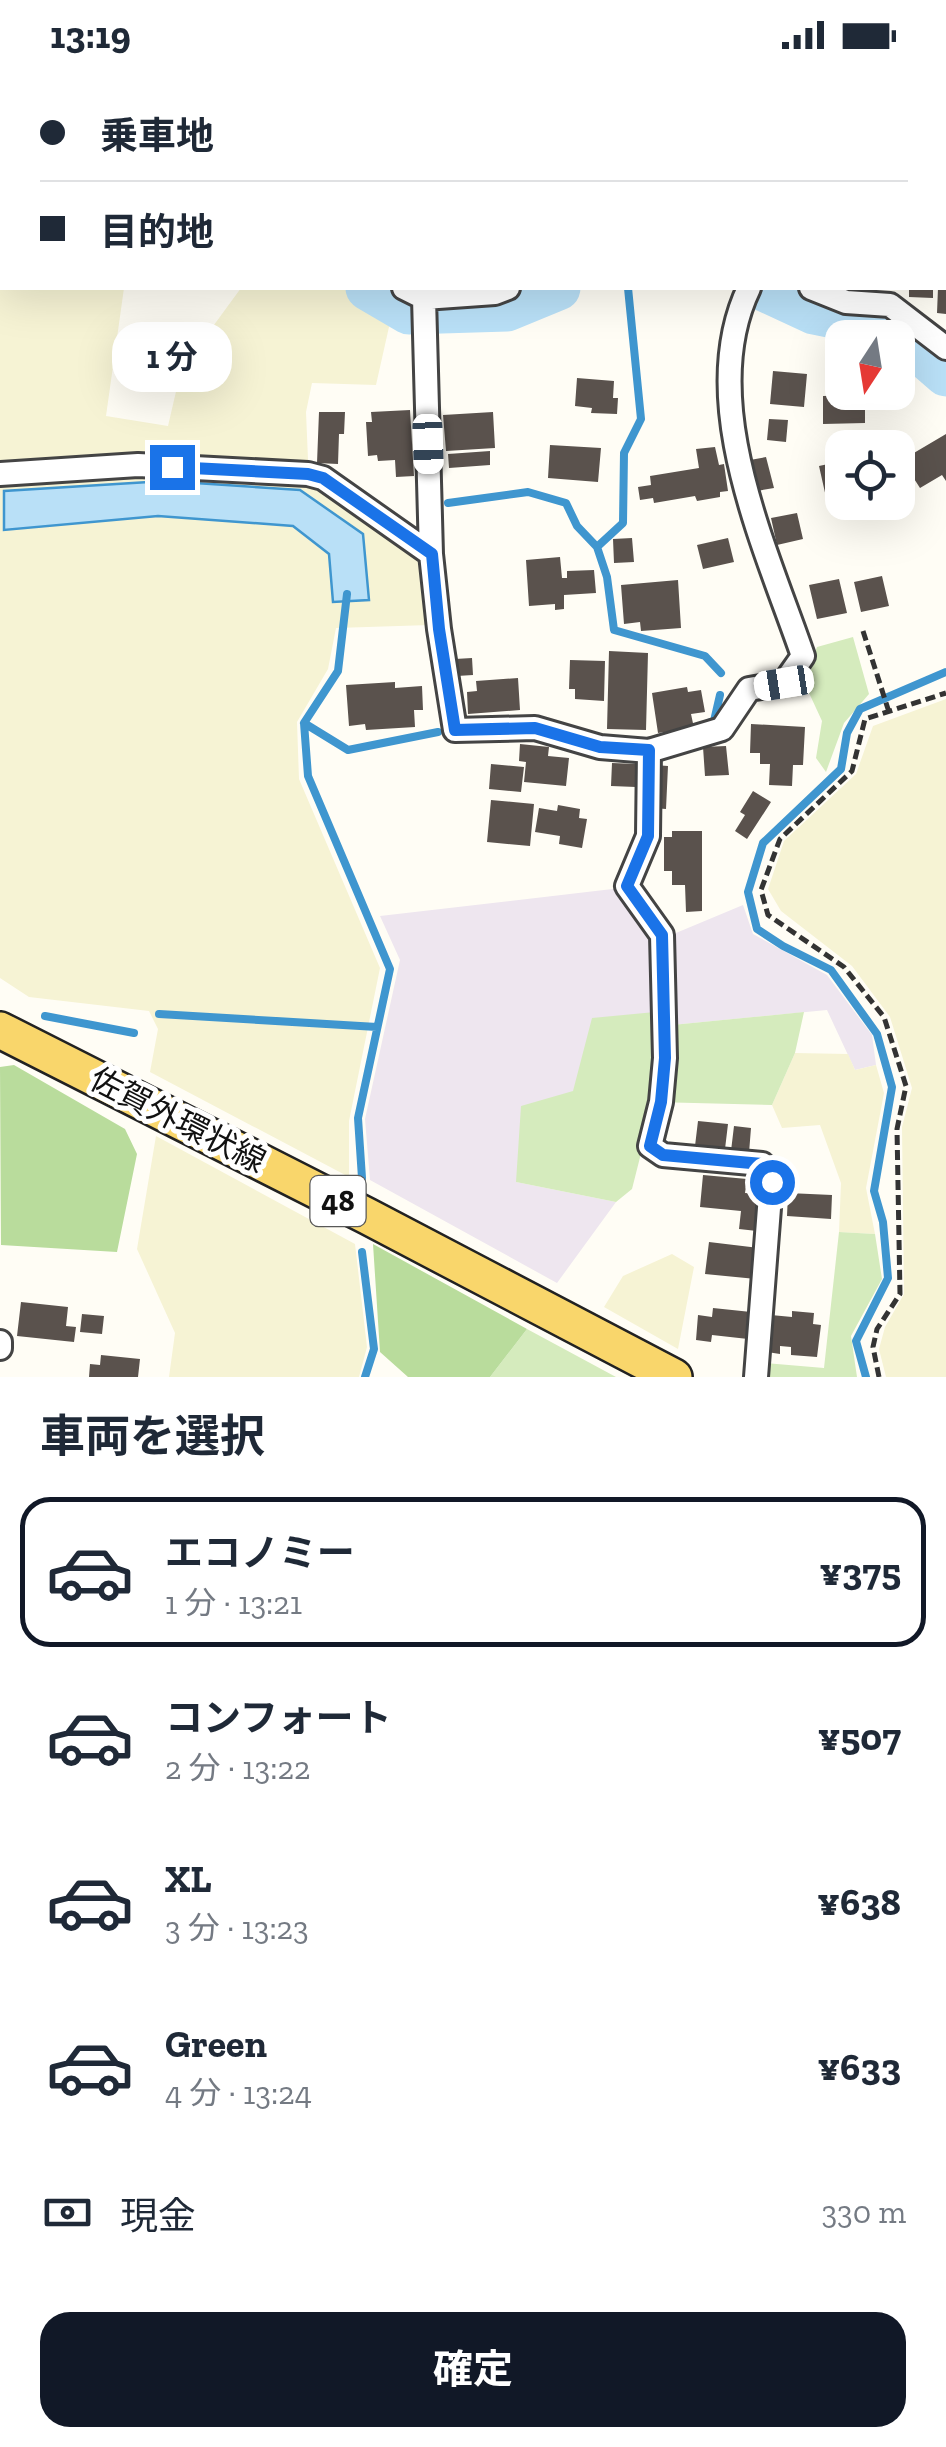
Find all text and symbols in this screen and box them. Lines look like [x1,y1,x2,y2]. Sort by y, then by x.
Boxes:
text: 13:19 [50,12,131,58]
text: 乗車地 [100,113,214,159]
text: 目的地 [100,209,214,255]
north arrow [825,320,915,410]
map controls [825,320,915,520]
callout: 1 分 [112,322,232,392]
text: 1 分 [147,338,197,376]
car [412,413,444,475]
button: locate [825,430,915,520]
route end [150,445,195,490]
car [752,663,816,703]
street label: 佐賀外環状線 [84,1059,272,1181]
route start [750,1160,795,1205]
road number: 48 [310,1176,366,1226]
text: 車両を選択 [40,1410,265,1464]
icon: car [45,1527,135,1617]
text: エコノミー [165,1530,355,1576]
text: ¥375 [819,1549,901,1595]
text: 1 分 · 13:21 [165,1584,302,1622]
icon: car [45,1692,135,1782]
text: コンフォート [165,1695,392,1741]
text: ¥507 [818,1714,901,1760]
text: 2 分 · 13:22 [165,1749,310,1787]
text: XL [165,1856,212,1902]
icon: car [45,1857,135,1947]
text: ¥638 [817,1879,901,1925]
text: 3 分 · 13:23 [165,1909,309,1947]
text: Green [165,2021,267,2067]
icon: car [45,2022,135,2112]
text: ¥633 [818,2044,901,2090]
text: 4 分 · 13:24 [165,2074,312,2112]
icon: cash [40,2185,95,2240]
text: 現金 [120,2193,196,2239]
text: 330 m [821,2193,906,2231]
button: 確定 [40,2312,906,2427]

